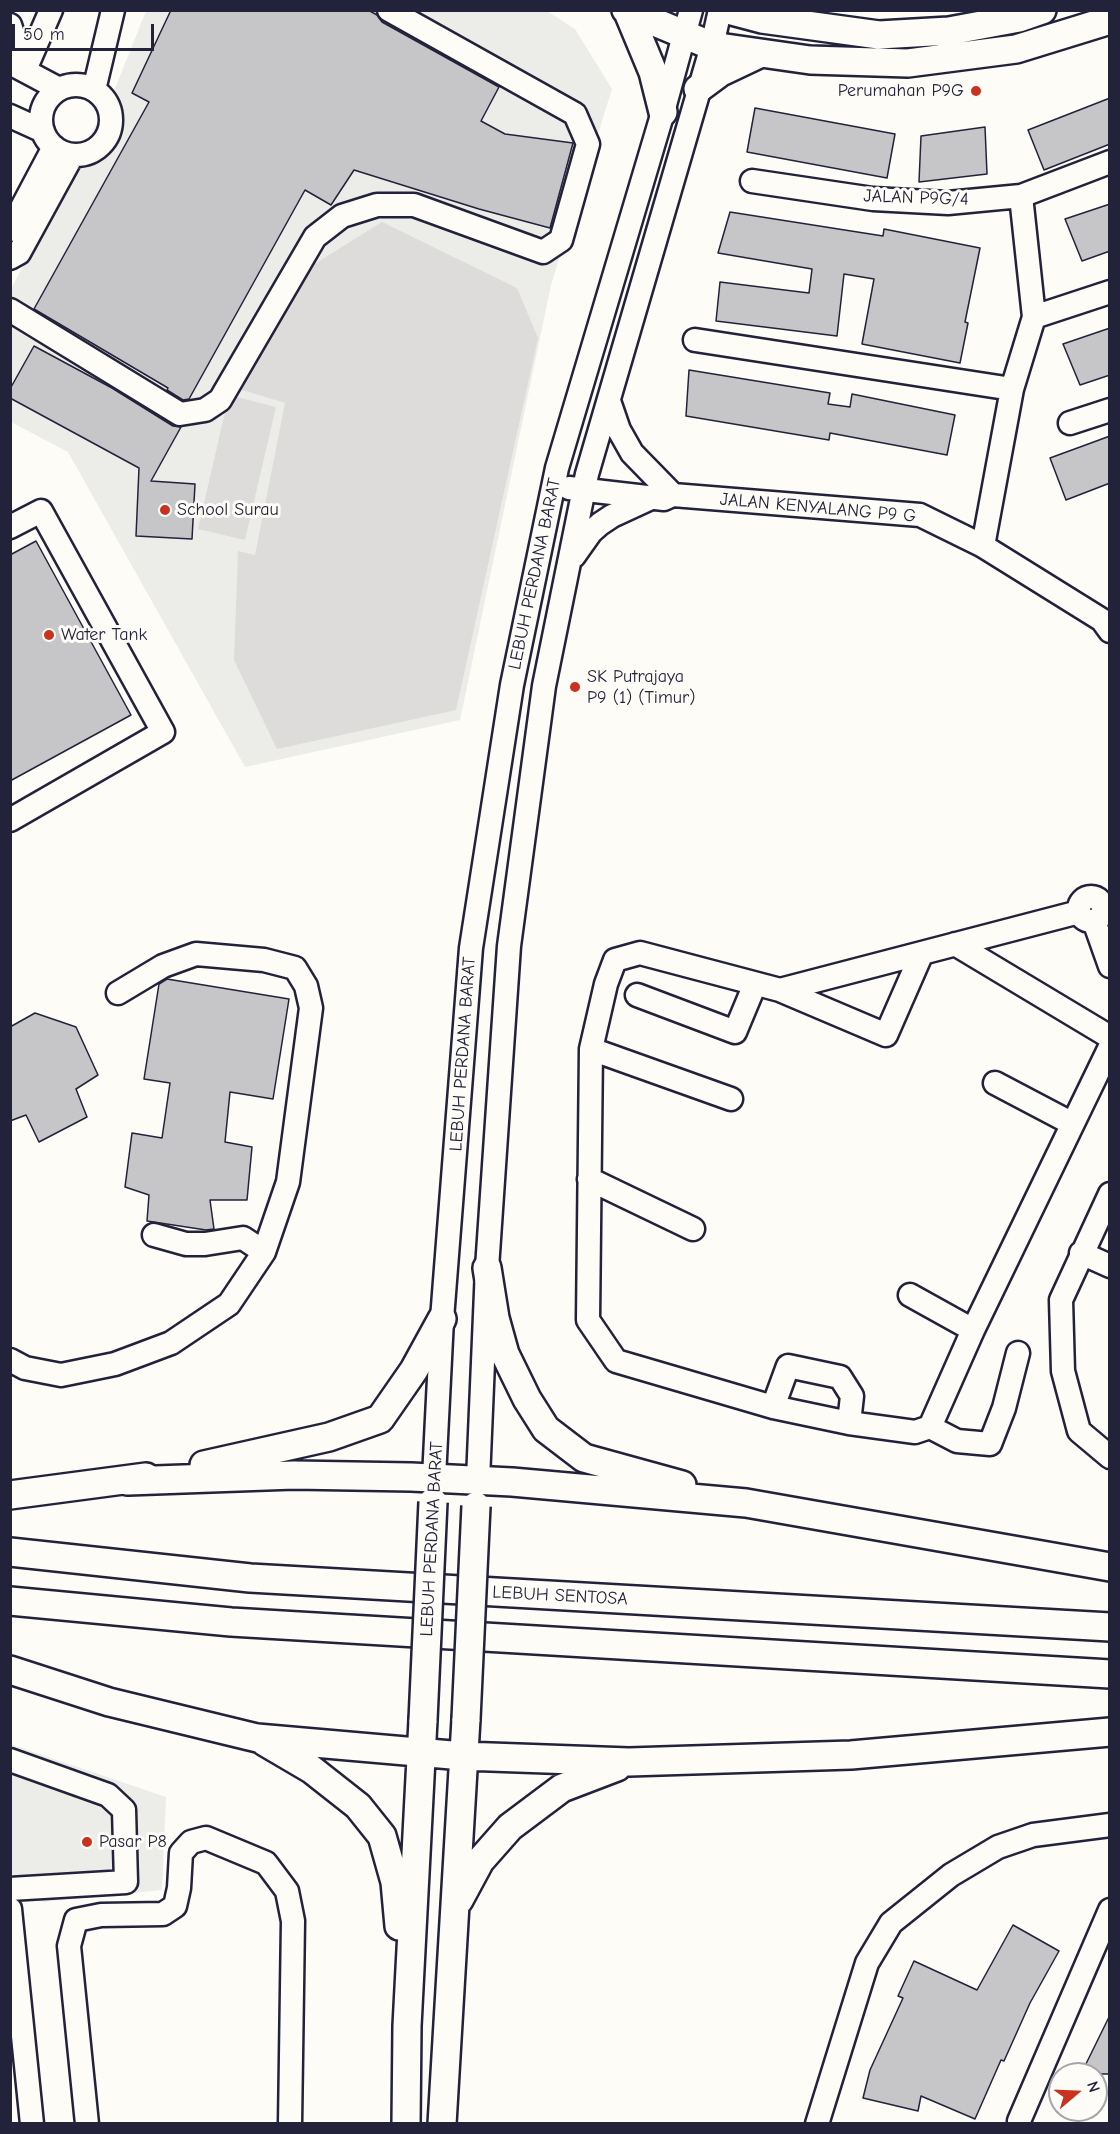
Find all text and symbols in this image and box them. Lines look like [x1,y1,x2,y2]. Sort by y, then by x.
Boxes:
scale bar [15,12,158,50]
text: 50 m [23,24,65,45]
place label: Perumahan P9G [838,80,964,102]
marker: Perumahan P9G [969,84,983,98]
street label: JALAN P9G/4 [863,185,969,211]
street label: LEBUH PERDANA BARAT [504,476,566,672]
street label: JALAN KENYALANG P9 G [719,489,917,527]
place label: School Surau [177,499,279,521]
marker: School Surau [158,503,172,517]
place label: Water Tank [61,624,147,646]
marker: Water Tank [42,628,56,642]
place label: SK Putrajaya P9 (1) (Timur) [587,666,695,708]
marker: SK Putrajaya P9 (1) (Timur) [568,680,582,694]
street label: LEBUH PERDANA BARAT [445,956,481,1152]
street label: LEBUH PERDANA BARAT [416,1441,448,1637]
street label: LEBUH SENTOSA [492,1582,628,1610]
place label: Pasar P8 [99,1831,167,1853]
marker: Pasar P8 [80,1835,94,1849]
north arrow [1048,2062,1108,2122]
text: N [1083,2079,1103,2095]

